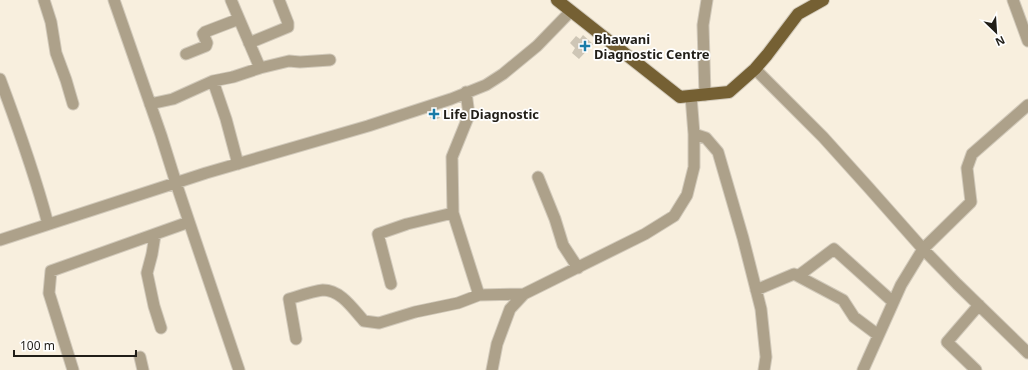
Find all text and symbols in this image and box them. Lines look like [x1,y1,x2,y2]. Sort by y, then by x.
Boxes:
north arrow [976,12,1016,52]
place label: Bhawani Diagnostic Centre [594,30,710,63]
text: N [993,33,1008,50]
marker: Bhawani Diagnostic Centre [579,40,591,52]
place label: Life Diagnostic [443,105,539,123]
marker: Life Diagnostic [428,108,440,120]
scale bar [14,332,136,358]
text: 100 m [20,337,55,354]

